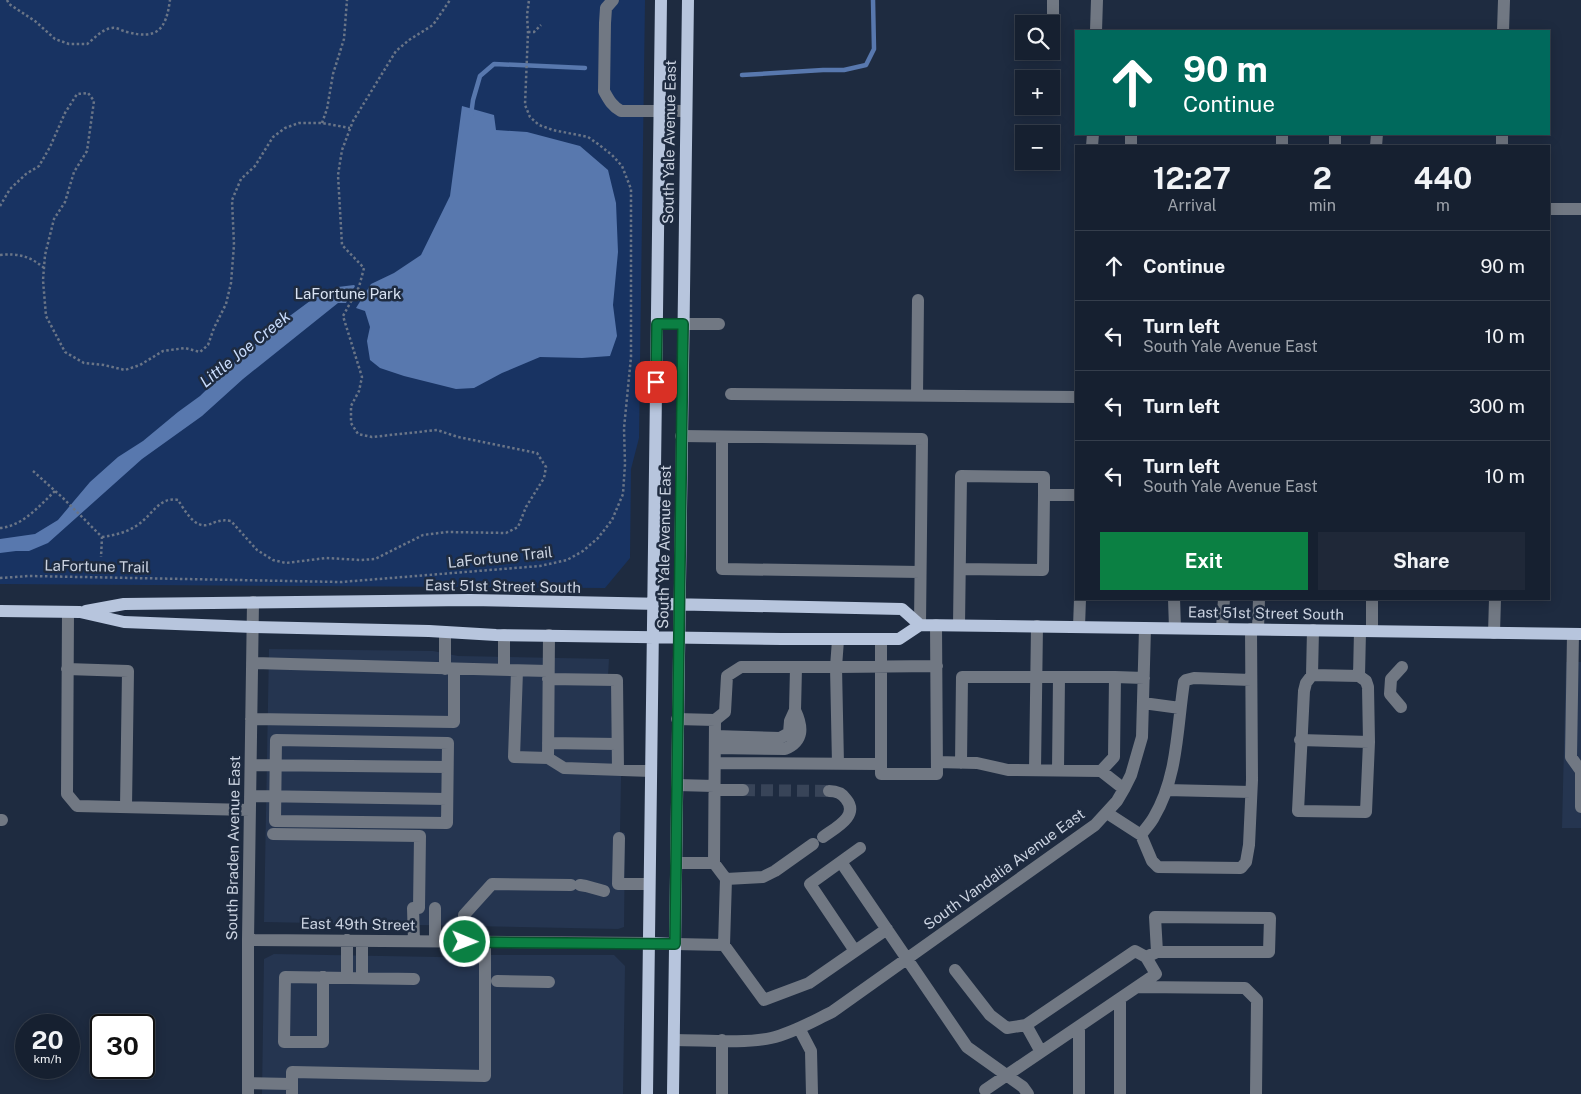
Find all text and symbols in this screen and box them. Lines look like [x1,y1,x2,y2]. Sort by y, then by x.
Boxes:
map controls [1015,15,1060,170]
button: search [1015,15,1060,60]
text: 90 m [1183,49,1268,90]
icon: ahead [1100,50,1165,115]
street label: South Yale Avenue East [659,60,679,224]
button: + [1015,70,1060,115]
text: Continue [1183,91,1275,117]
button: − [1015,125,1060,170]
text: 12:27 [1153,160,1231,196]
text: 2 [1313,160,1332,196]
text: 440 [1414,160,1472,196]
text: Arrival [1167,196,1217,215]
text: min [1309,196,1336,215]
text: m [1436,196,1450,215]
icon: ahead [1100,252,1128,280]
text: Continue [1143,255,1225,277]
text: 90 m [1481,255,1525,277]
park label: LaFortune Park [295,285,401,302]
water label: Little Joe Creek [196,307,294,391]
text: Turn left [1143,315,1220,337]
icon: left [1100,322,1128,350]
text: 10 m [1485,325,1525,347]
text: South Yale Avenue East [1143,337,1318,356]
pin [635,361,677,403]
icon: arrive [642,368,670,396]
icon: left [1100,392,1128,420]
text: Turn left [1143,395,1220,417]
text: 300 m [1469,395,1525,417]
text: Turn left [1143,455,1220,477]
icon: left [1100,462,1128,490]
street label: South Yale Avenue East [654,465,674,629]
text: 10 m [1485,465,1525,487]
text: South Yale Avenue East [1143,477,1318,496]
button: Exit [1100,532,1308,590]
button: Share [1318,532,1525,590]
street label: LaFortune Trail [447,543,553,571]
street label: LaFortune Trail [44,557,150,575]
street label: East 51st Street South [425,576,581,596]
street label: East 51st Street South [1188,603,1344,623]
street label: South Braden Avenue East [223,755,243,941]
street label: South Vandalia Avenue East [920,805,1088,933]
street label: East 49th Street [300,914,416,934]
position arrow [438,915,490,967]
speed limit sign: 30 [90,1014,155,1079]
text: 20 [32,1025,64,1055]
text: km/h [33,1052,62,1066]

